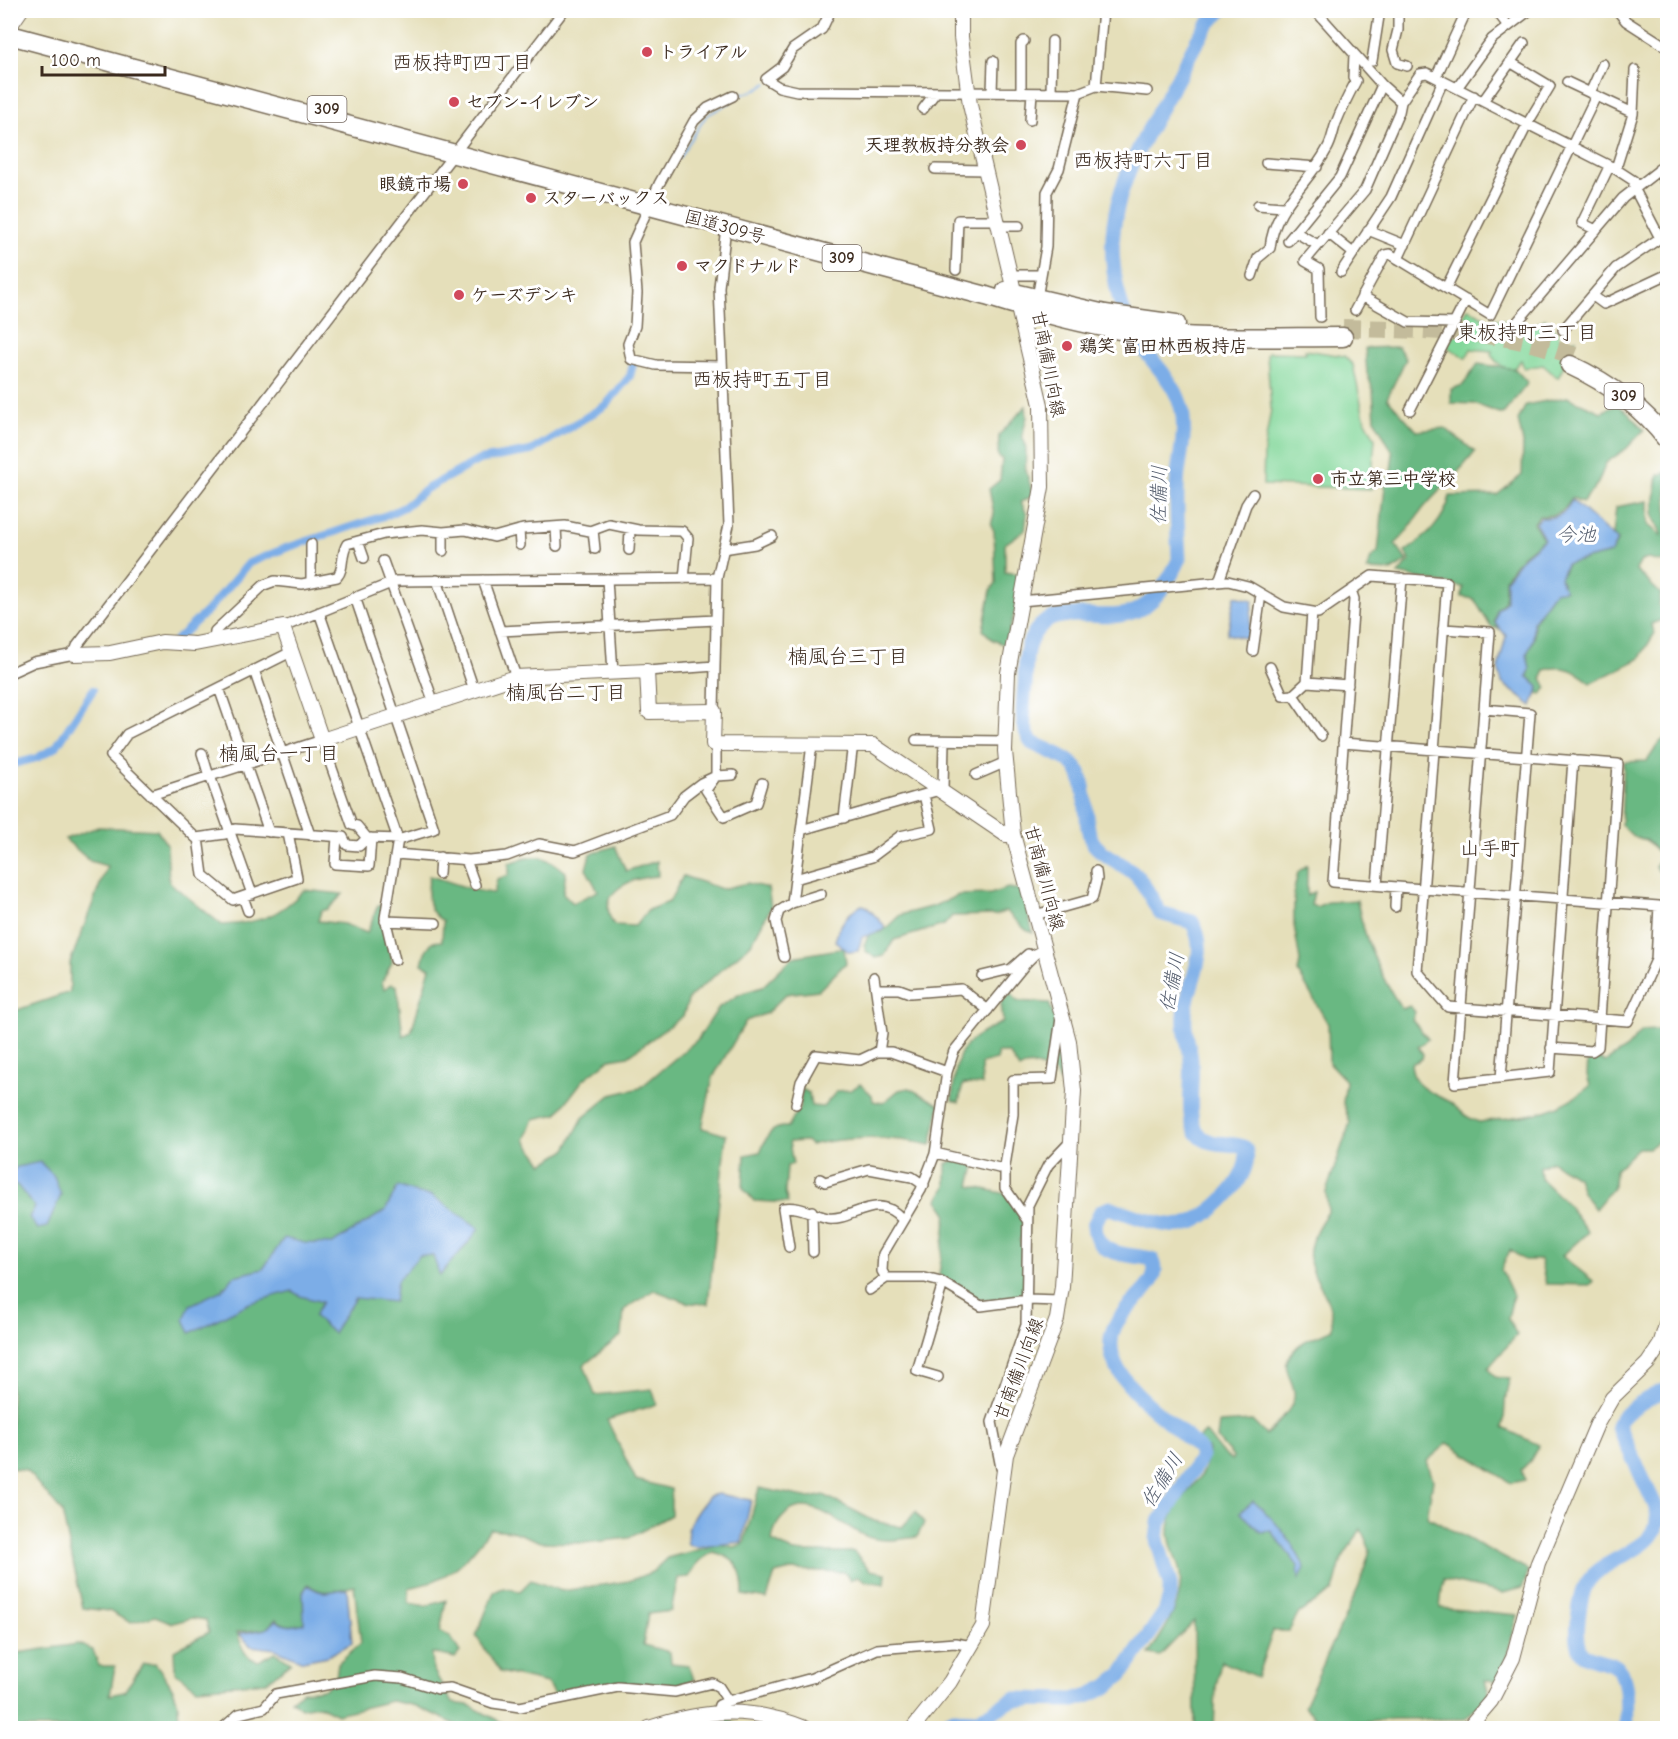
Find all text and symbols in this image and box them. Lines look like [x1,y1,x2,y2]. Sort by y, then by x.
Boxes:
scale bar [42,39,165,77]
place label: トライアル [659,42,748,63]
marker: トライアル [640,45,654,59]
text: 100 m [51,50,101,71]
district label: 西板持町四丁目 [392,51,532,74]
place label: セブン-イレブン [466,92,599,113]
marker: セブン-イレブン [447,95,461,109]
road number: 309 [308,96,346,122]
place label: 天理教板持分教会 [865,135,1009,156]
marker: 天理教板持分教会 [1014,138,1028,152]
district label: 西板持町六丁目 [1073,149,1213,172]
place label: 眼鏡市場 [379,174,451,195]
marker: 眼鏡市場 [456,177,470,191]
place label: スターバックス [543,188,669,209]
marker: スターバックス [524,191,538,205]
street label: 国道309号 [682,206,768,248]
road number: 309 [822,245,862,271]
place label: マクドナルド [694,256,801,277]
marker: マクドナルド [675,259,689,273]
place label: ケーズデンキ [471,285,578,306]
marker: ケーズデンキ [452,288,466,302]
street label: 甘南備川向線 [1027,309,1069,419]
district label: 東板持町三丁目 [1457,321,1597,344]
place label: 鶏笑 富田林西板持店 [1079,336,1247,357]
marker: 鶏笑 富田林西板持店 [1060,339,1074,353]
district label: 西板持町五丁目 [692,368,832,391]
road number: 309 [1604,383,1644,409]
water label: 佐備川 [1147,465,1171,525]
place label: 市立第三中学校 [1330,469,1456,490]
marker: 市立第三中学校 [1311,472,1325,486]
water label: 今池 [1556,523,1597,546]
district label: 楠風台三丁目 [788,645,908,668]
district label: 楠風台二丁目 [506,681,626,704]
district label: 楠風台一丁目 [219,742,339,765]
street label: 甘南備川向線 [1020,823,1068,933]
district label: 山手町 [1460,837,1520,860]
water label: 佐備川 [1155,950,1189,1014]
street label: 甘南備川向線 [990,1315,1048,1423]
water label: 佐備川 [1136,1448,1188,1512]

